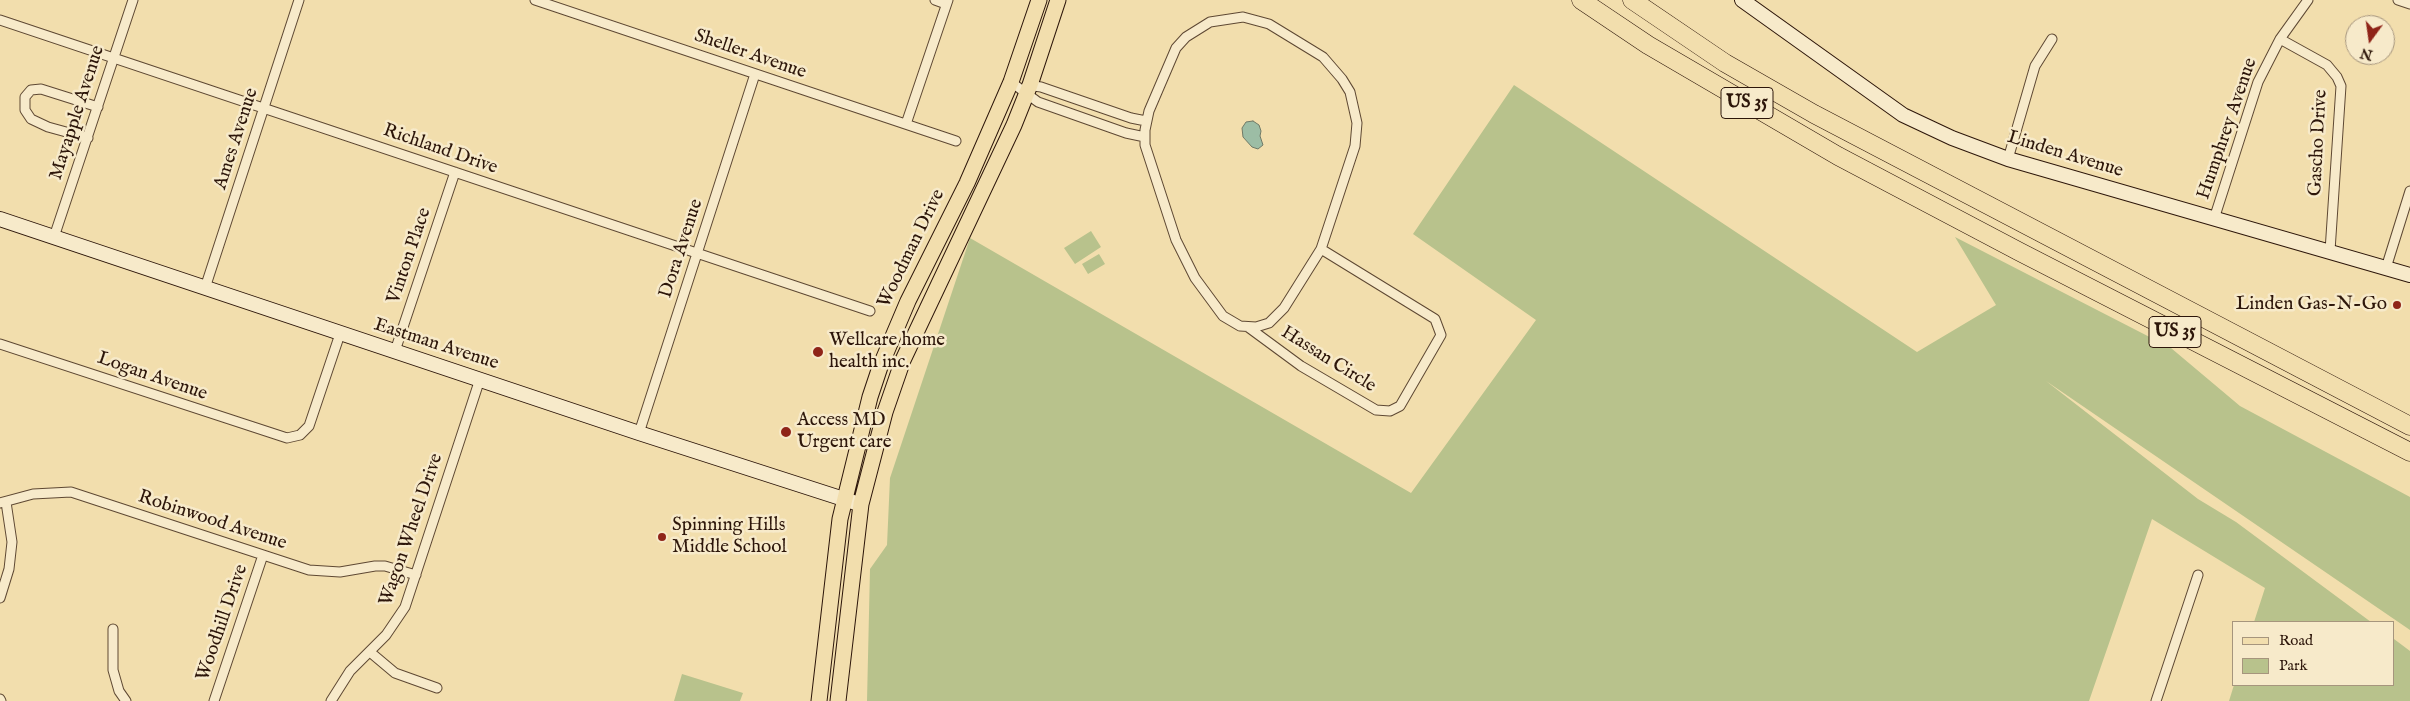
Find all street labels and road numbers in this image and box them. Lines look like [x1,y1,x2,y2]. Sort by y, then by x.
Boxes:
street label: Sheller Avenue [691,25,809,85]
street label: Mayapple Avenue [46,43,110,183]
street label: Humphrey Avenue [2193,55,2263,203]
street label: Ames Avenue [210,86,264,192]
road number: US 35 [1721,88,1773,119]
street label: Gascho Drive [2305,89,2333,197]
street label: Richland Drive [380,120,500,180]
street label: Linden Avenue [2004,127,2126,183]
street label: Woodman Drive [873,186,951,312]
street label: Dora Avenue [655,197,709,301]
street label: Vinton Place [383,205,437,307]
street label: Eastman Avenue [371,314,501,376]
road number: US 35 [2149,316,2201,348]
street label: Hassan Circle [1276,322,1380,398]
street label: Logan Avenue [94,348,210,406]
street label: Wagon Wheel Drive [375,451,449,609]
street label: Robinwood Avenue [135,486,289,556]
street label: Woodhill Drive [192,562,254,684]

